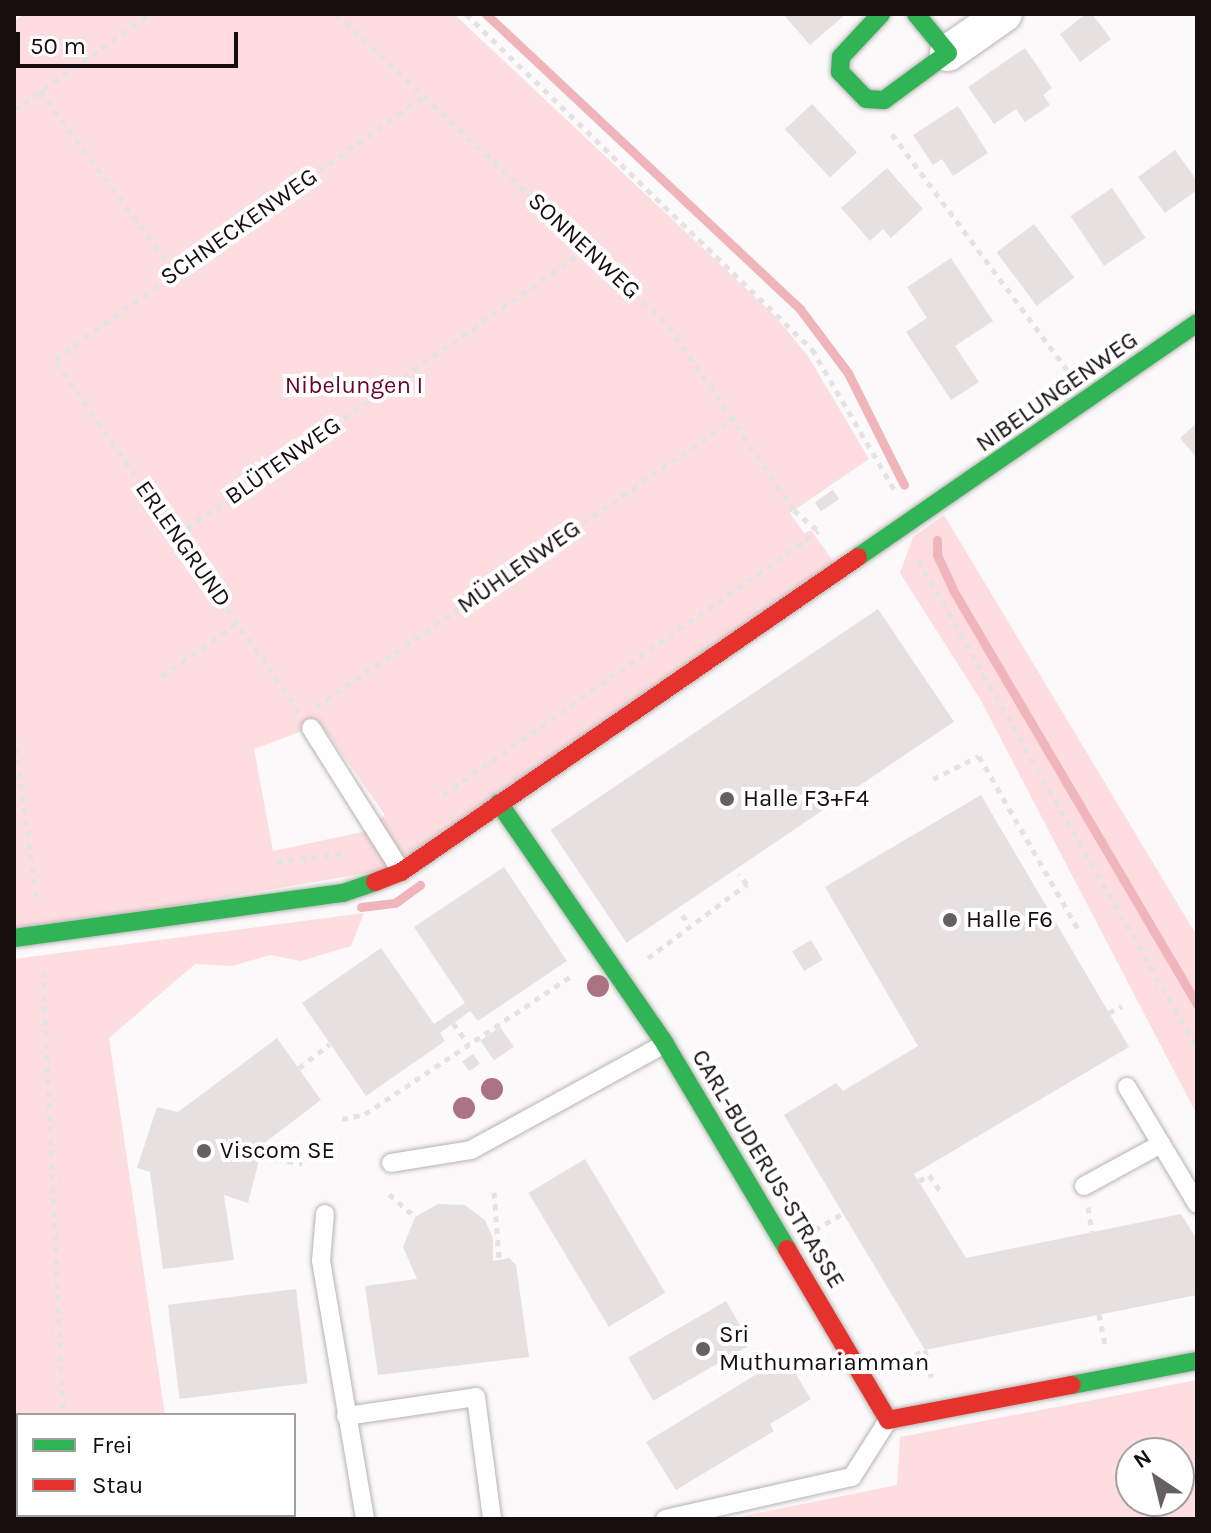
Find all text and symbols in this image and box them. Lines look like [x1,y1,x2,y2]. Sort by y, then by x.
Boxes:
scale bar [20,16,242,66]
text: 50 m [30,32,86,60]
street label: SCHNECKENWEG [155,162,323,292]
street label: SONNENWEG [522,187,646,305]
street label: NIBELUNGENWEG [971,326,1143,458]
park label: Nibelungen I [285,372,423,400]
street label: BLÜTENWEG [220,411,346,511]
street label: ERLENGRUND [129,475,237,613]
street label: MÜHLENWEG [452,514,586,620]
place label: Halle F3+F4 [743,785,869,813]
marker: Halle F3+F4 [718,790,736,808]
place label: Halle F6 [966,906,1053,934]
marker: Halle F6 [941,911,959,929]
street label: CARL-BUDERUS-STRASSE [685,1044,851,1294]
place label: Viscom SE [220,1137,335,1165]
marker: Viscom SE [195,1142,213,1160]
place label: Sri Muthumariamman [719,1321,929,1377]
marker: Sri Muthumariamman [694,1340,712,1358]
legend [16,1413,296,1517]
text: Frei [92,1431,133,1459]
north arrow [1115,1437,1195,1517]
text: N [1128,1444,1156,1474]
text: Stau [92,1471,143,1499]

